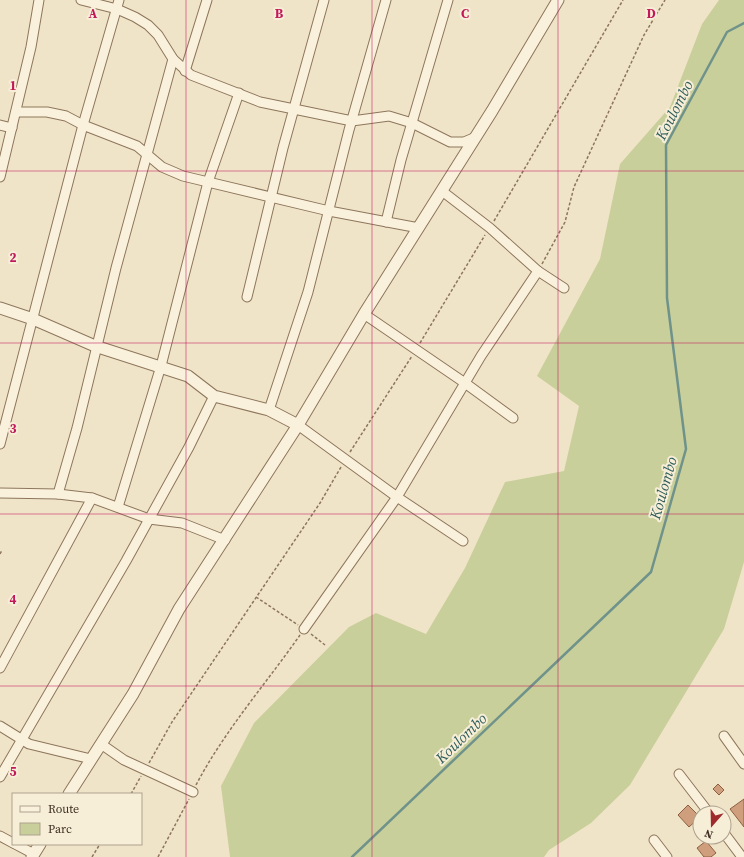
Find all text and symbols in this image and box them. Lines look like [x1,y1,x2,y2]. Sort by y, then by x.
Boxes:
text: A [89,5,98,22]
text: B [275,5,284,22]
text: C [461,5,469,22]
text: D [646,5,656,22]
text: 1 [9,77,17,94]
water label: Koulombo [650,77,698,144]
text: 2 [9,249,17,266]
text: 3 [9,420,17,437]
water label: Koulombo [644,454,682,523]
text: 4 [9,591,17,608]
water label: Koulombo [430,708,491,768]
text: 5 [9,763,17,780]
legend [12,793,142,845]
text: Route [48,801,79,817]
north arrow [692,805,732,845]
text: Parc [48,821,72,837]
text: N [702,826,715,842]

